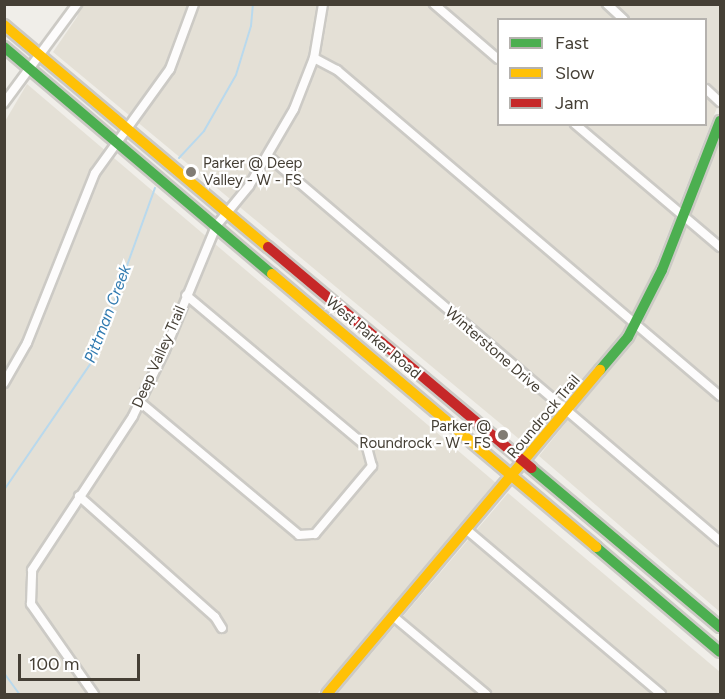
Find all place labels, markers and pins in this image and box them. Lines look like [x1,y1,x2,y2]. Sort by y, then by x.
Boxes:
place label: Parker @ Deep Valley - W - FS [203,154,302,189]
marker: Parker @ Deep Valley - W - FS [184,165,198,179]
place label: Parker @ Roundrock - W - FS [359,417,491,452]
marker: Parker @ Roundrock - W - FS [496,428,510,442]

